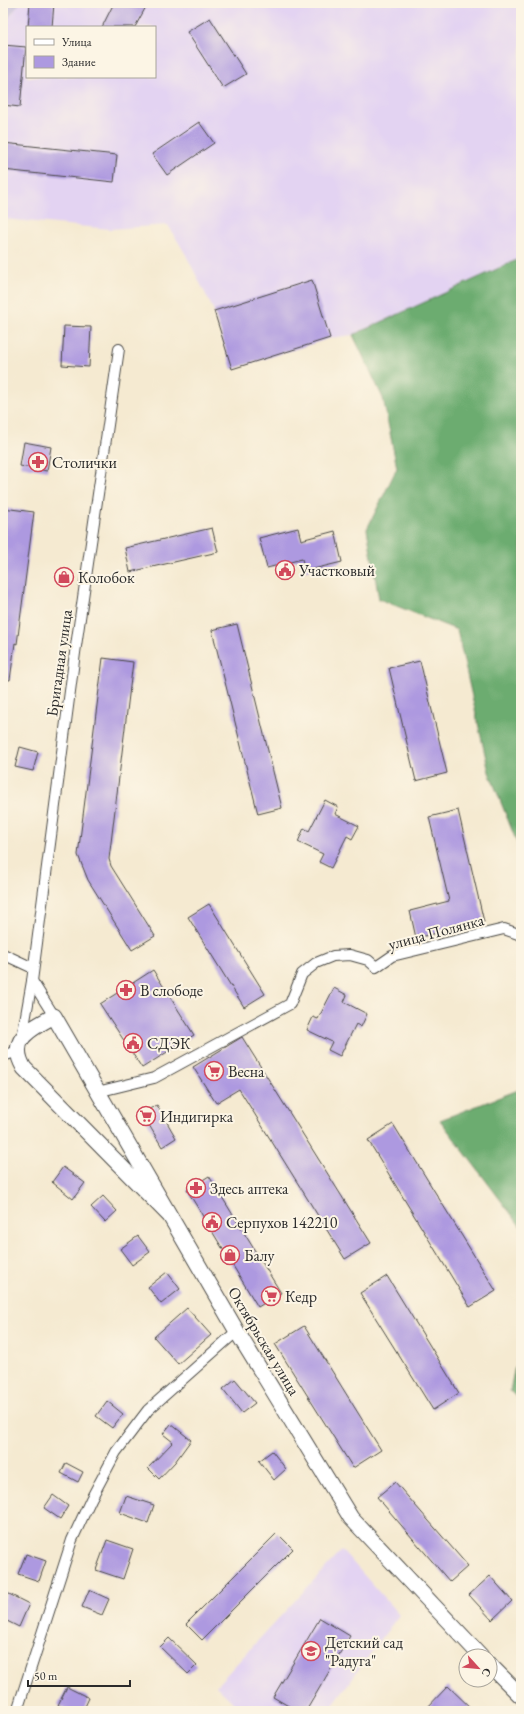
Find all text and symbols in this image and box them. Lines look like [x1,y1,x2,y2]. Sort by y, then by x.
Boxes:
legend [26,26,156,78]
text: Улица [61,34,92,50]
text: Здание [62,54,96,70]
pharmacy icon: Столички [27,451,49,473]
place label: Столички [52,452,117,473]
public building icon: Участковый [274,559,296,581]
place label: Участковый [298,560,376,581]
shop icon: Колобок [53,566,75,588]
place label: Колобок [78,567,135,588]
street label: Бригадная улица [41,608,77,718]
street label: улица Полянка [386,909,487,955]
pharmacy icon: В слободе [115,979,137,1001]
place label: В слободе [140,980,203,1001]
public building icon: СДЭК [122,1032,144,1054]
place label: СДЭК [147,1033,191,1054]
supermarket icon: Весна [203,1060,225,1082]
place label: Весна [228,1061,265,1082]
supermarket icon: Индигирка [135,1105,157,1127]
place label: Индигирка [160,1106,234,1127]
pharmacy icon: Здесь аптека [185,1177,207,1199]
place label: Здесь аптека [210,1178,289,1199]
public building icon: Серпухов 142210 [201,1211,223,1233]
place label: Серпухов 142210 [226,1212,338,1233]
shop icon: Балу [219,1244,241,1266]
place label: Балу [244,1245,275,1266]
street label: Октябрьская улица [223,1283,305,1400]
supermarket icon: Кедр [260,1285,282,1307]
place label: Кедр [285,1286,317,1307]
place label: Детский сад "Радуга" [325,1632,404,1671]
school or university icon: Детский сад "Радуга" [300,1640,322,1662]
north arrow [458,1648,498,1688]
scale bar [28,1662,130,1688]
text: С [479,1666,495,1679]
text: 50 m [34,1668,58,1684]

